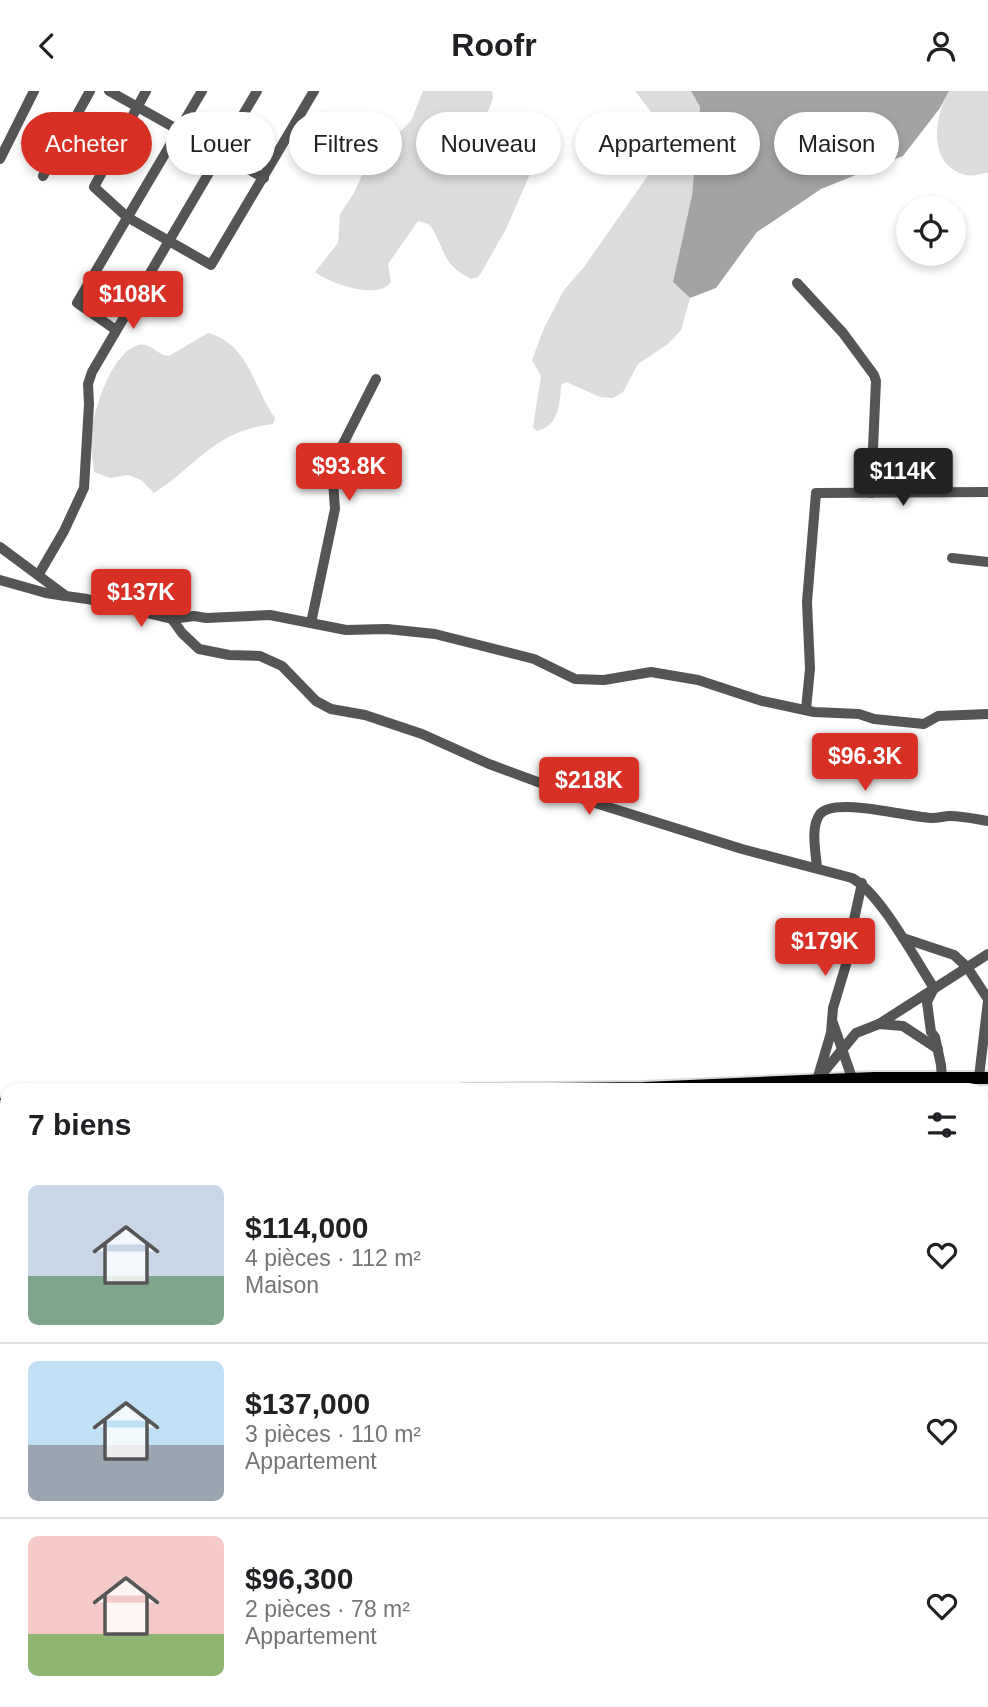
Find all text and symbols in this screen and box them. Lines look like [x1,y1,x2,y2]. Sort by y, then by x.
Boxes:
icon: back [28,27,66,65]
text: Roofr [451,27,537,63]
icon: person [922,27,960,65]
chip: Acheter [21,112,152,175]
chip: Louer [166,112,275,175]
chip: Filtres [289,112,402,175]
chip: Nouveau [416,112,561,175]
chip: Appartement [575,112,760,175]
chip: Maison [774,112,899,175]
map controls [896,196,966,266]
button: locate [896,196,966,266]
pin: $108K [84,271,182,331]
text: $108K [99,281,167,307]
pin: $93.8K [292,443,406,503]
pin: $114K [854,449,952,508]
text: $93.8K [312,453,386,479]
text: $114K [870,458,936,484]
pin: $137K [92,569,190,629]
text: $137K [107,579,175,605]
pin: $96.3K [808,733,922,793]
text: $96.3K [828,743,902,769]
pin: $218K [540,757,638,817]
text: $218K [555,767,623,793]
pin: $179K [776,919,874,978]
text: $179K [791,928,859,954]
icon: filters [923,1106,961,1144]
text: 7 biens [28,1108,131,1141]
text: $114,000 [245,1211,368,1244]
icon: home [84,1213,168,1297]
icon: heart [923,1236,961,1274]
text: 4 pièces · 112 m² [245,1245,421,1271]
text: Maison [245,1272,319,1298]
text: $137,000 [245,1387,370,1420]
icon: home [84,1389,168,1473]
icon: heart [923,1412,961,1450]
text: 3 pièces · 110 m² [245,1421,421,1447]
text: Appartement [245,1448,377,1474]
text: $96,300 [245,1562,353,1595]
icon: home [84,1564,168,1648]
icon: heart [923,1587,961,1625]
text: 2 pièces · 78 m² [245,1596,410,1622]
text: Appartement [245,1623,377,1649]

